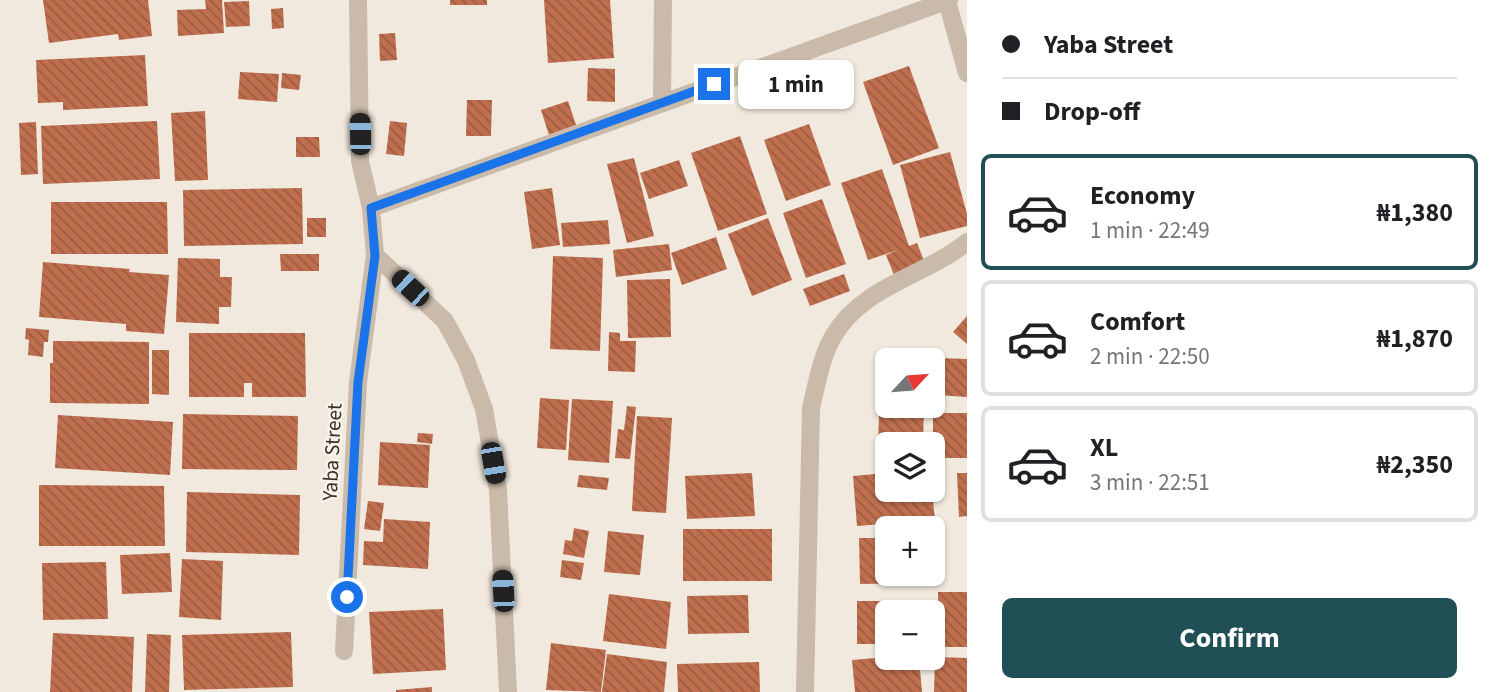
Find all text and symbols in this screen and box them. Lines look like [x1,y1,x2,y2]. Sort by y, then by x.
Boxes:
text: Yaba Street [1044,26,1173,63]
callout: 1 min [738,60,854,108]
route end [698,68,730,100]
text: 1 min [768,68,824,101]
text: Drop-off [1044,93,1140,130]
car [350,113,371,155]
text: Economy [1090,177,1195,214]
icon: car [1006,181,1069,244]
text: ₦1,380 [1377,194,1453,231]
text: 1 min · 22:49 [1090,214,1210,247]
car [388,266,433,310]
text: Comfort [1090,303,1185,340]
icon: car [1006,307,1069,370]
text: ₦1,870 [1377,320,1453,357]
text: 2 min · 22:50 [1090,340,1210,373]
north arrow [875,348,945,418]
map controls [875,348,945,670]
street label: Yaba Street [314,402,350,503]
text: XL [1090,429,1118,466]
button: layers [875,432,945,502]
icon: car [1006,433,1069,496]
car [480,440,507,486]
text: ₦2,350 [1377,446,1453,483]
text: 3 min · 22:51 [1090,466,1210,499]
button: + [875,516,945,586]
car [492,569,515,613]
route start [331,581,363,613]
button: Confirm [1002,598,1457,678]
button: − [875,600,945,670]

